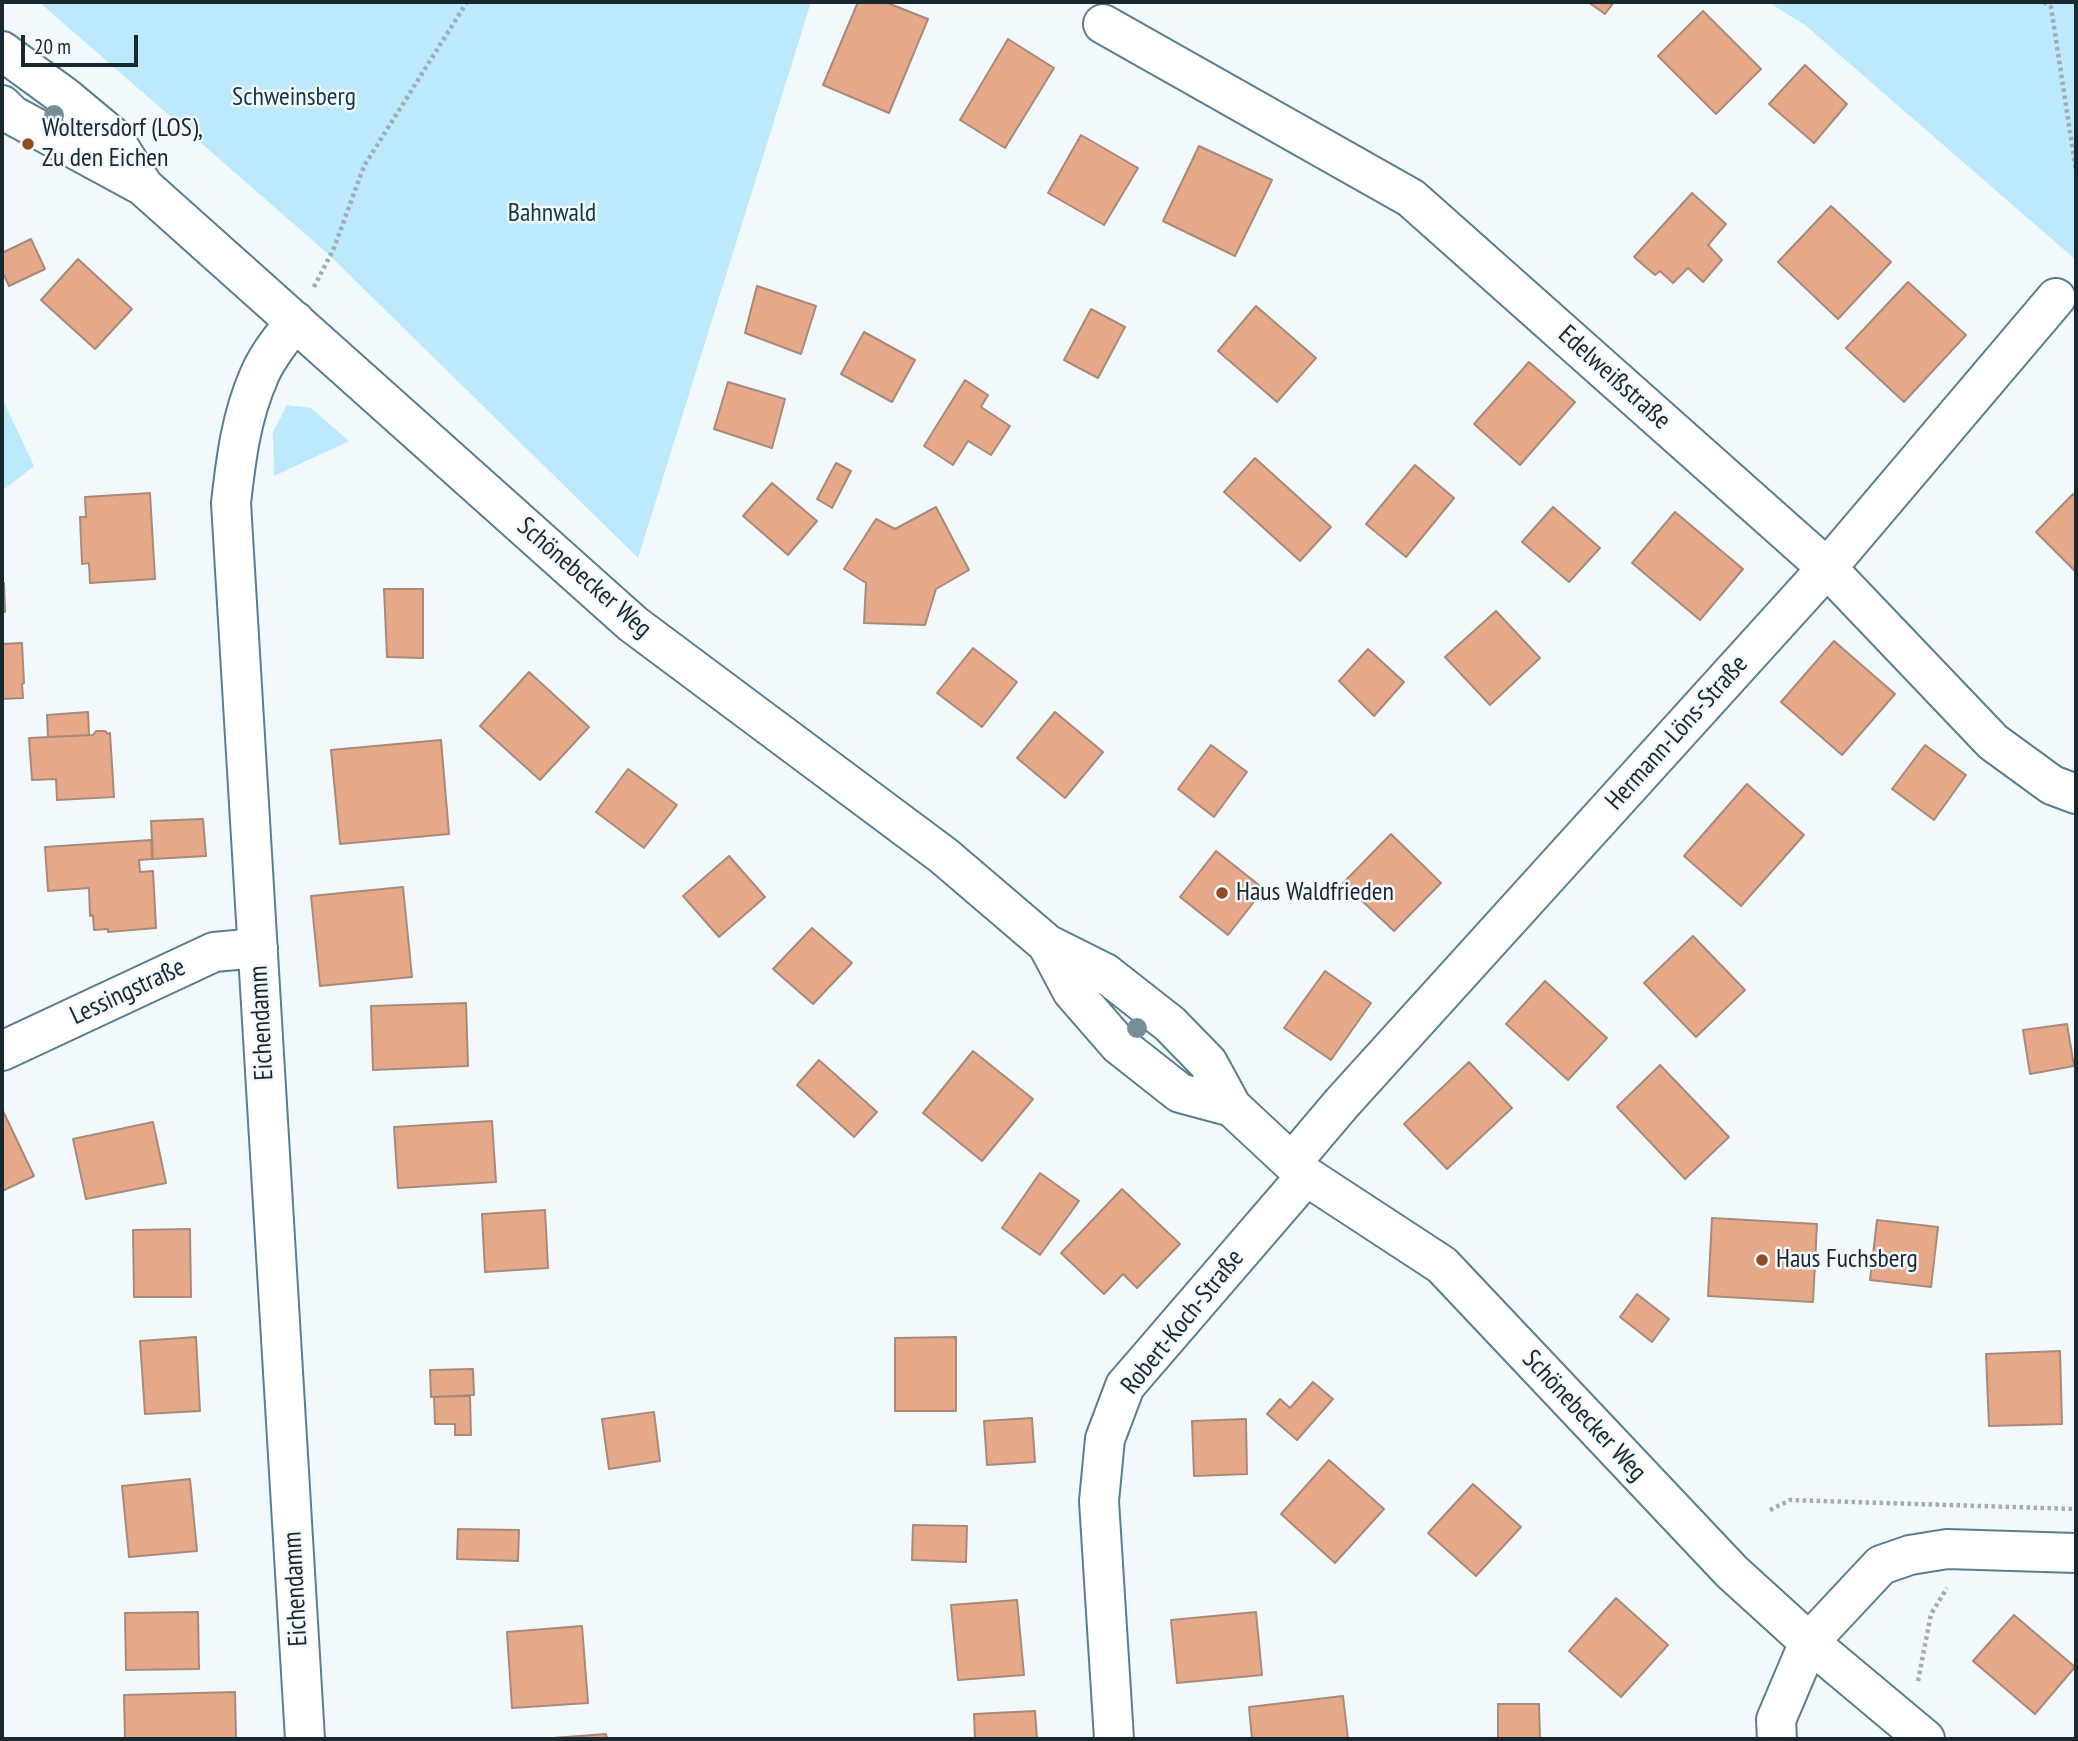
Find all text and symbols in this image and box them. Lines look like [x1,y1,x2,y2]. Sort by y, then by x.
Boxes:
scale bar [24,21,142,65]
text: 20 m [34,33,71,60]
park label: Schweinsberg [232,82,356,114]
place label: Woltersdorf (LOS), Zu den Eichen [42,113,203,174]
marker: Woltersdorf (LOS), Zu den Eichen [20,136,36,152]
park label: Bahnwald [508,198,596,230]
street label: Edelweißstraße [1551,319,1677,437]
street label: Schönebecker Weg [510,511,658,645]
street label: Hermann-Löns-Straße [1599,649,1755,817]
place label: Haus Waldfrieden [1236,877,1394,909]
marker: Haus Waldfrieden [1214,885,1230,901]
street label: Lessingstraße [66,952,190,1032]
street label: Eichendamm [243,965,281,1081]
street label: Robert-Koch-Straße [1115,1243,1251,1401]
place label: Haus Fuchsberg [1776,1244,1918,1276]
marker: Haus Fuchsberg [1754,1252,1770,1268]
street label: Schönebecker Weg [1515,1344,1653,1488]
street label: Eichendamm [277,1531,315,1647]

